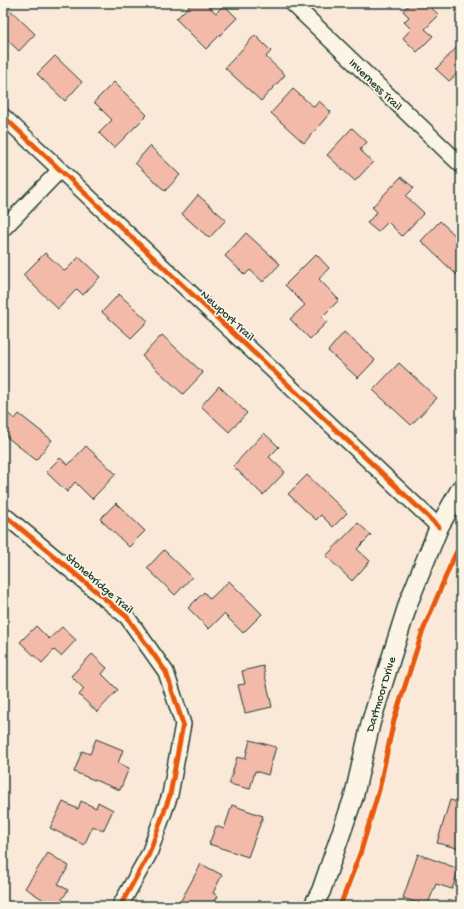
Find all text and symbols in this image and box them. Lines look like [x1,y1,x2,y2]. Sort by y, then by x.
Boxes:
street label: Inverness Trail [345,57,404,115]
street label: Newport Trail [197,288,257,345]
street label: Stonebridge Trail [62,551,136,618]
street label: Dartmoor Drive [364,655,400,735]

